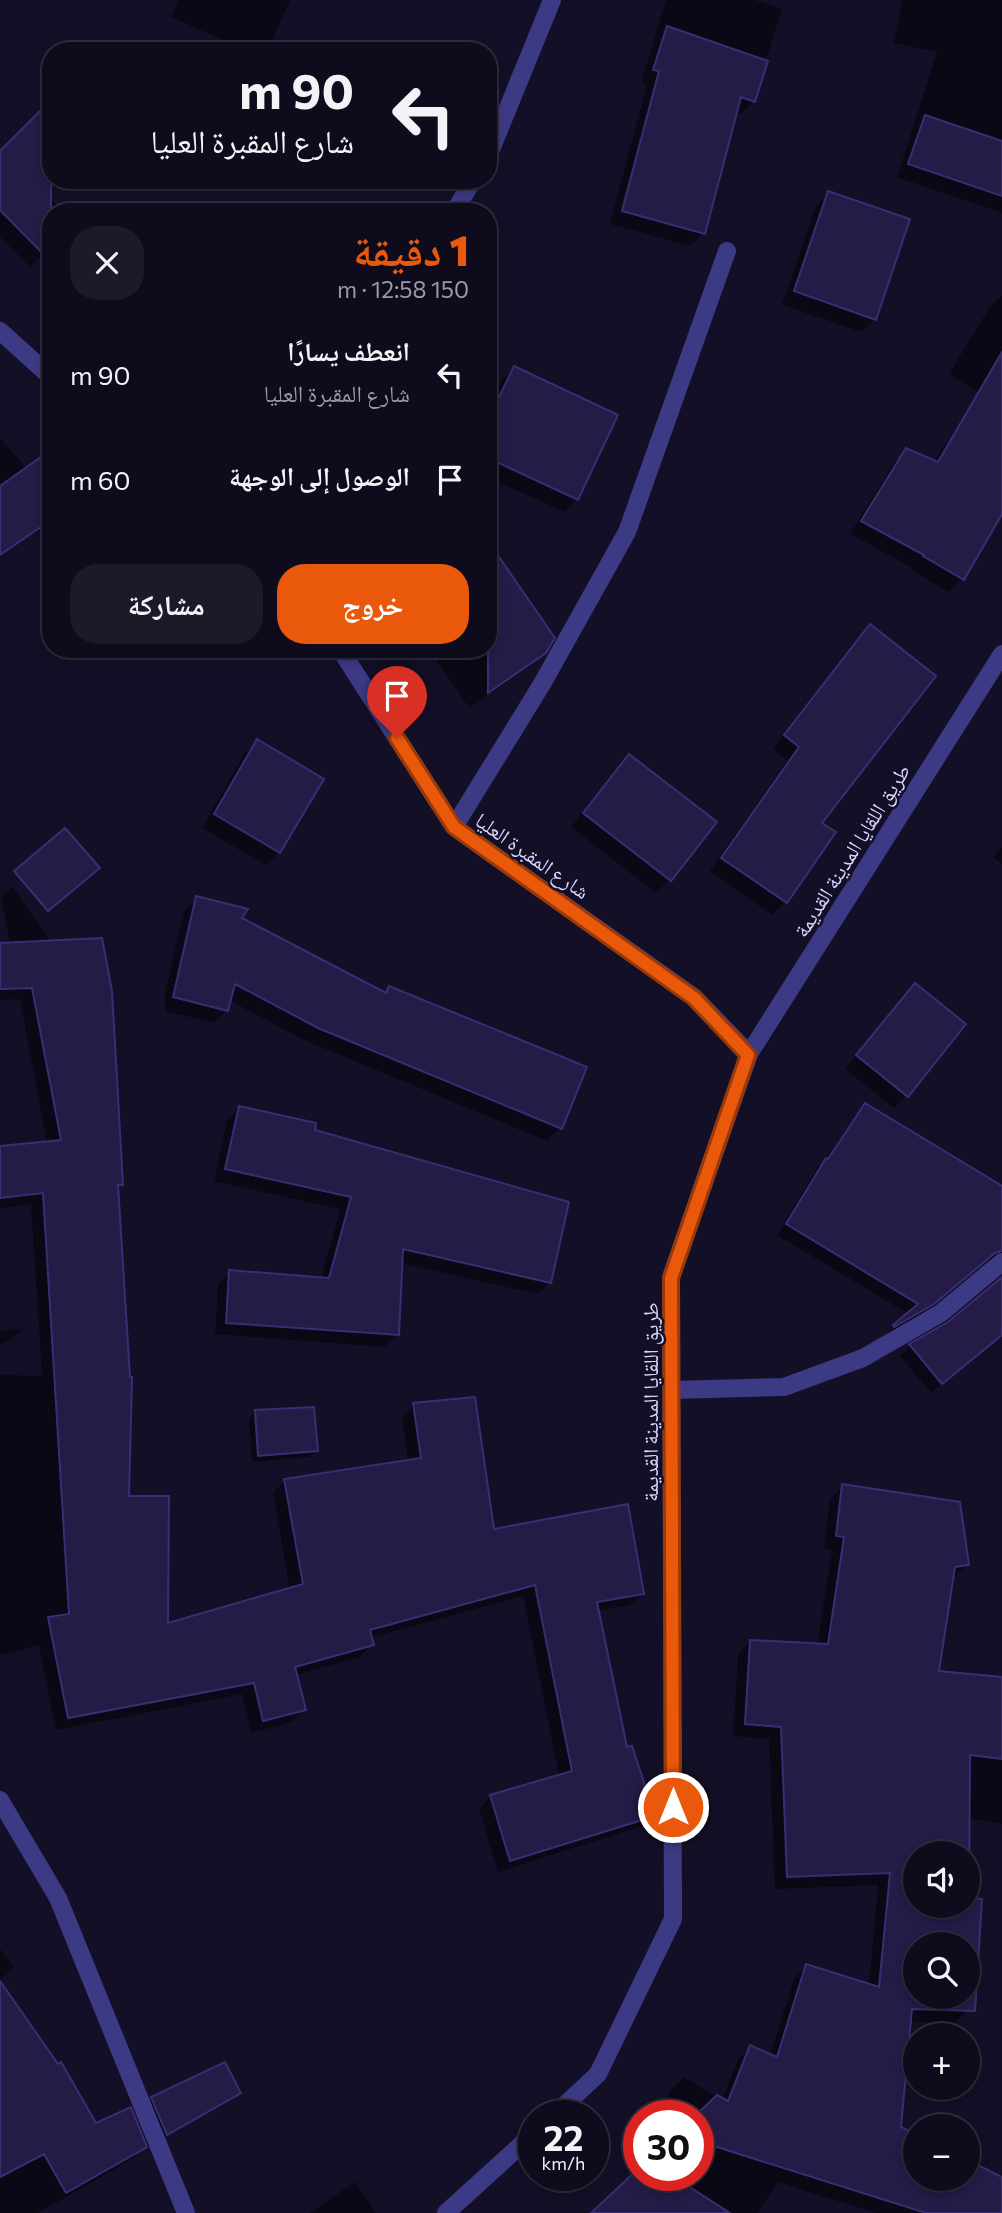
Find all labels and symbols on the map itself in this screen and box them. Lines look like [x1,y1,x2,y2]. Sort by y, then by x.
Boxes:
pin [367,666,427,738]
street label: طريق اللقايا المدينة القديمة [788,759,916,942]
street label: شارع المقبرة العليا [470,806,595,905]
street label: طريق اللقايا المدينة القديمة [637,1302,664,1502]
position arrow [636,1770,710,1844]
speed limit sign: 30 [623,2100,714,2191]

